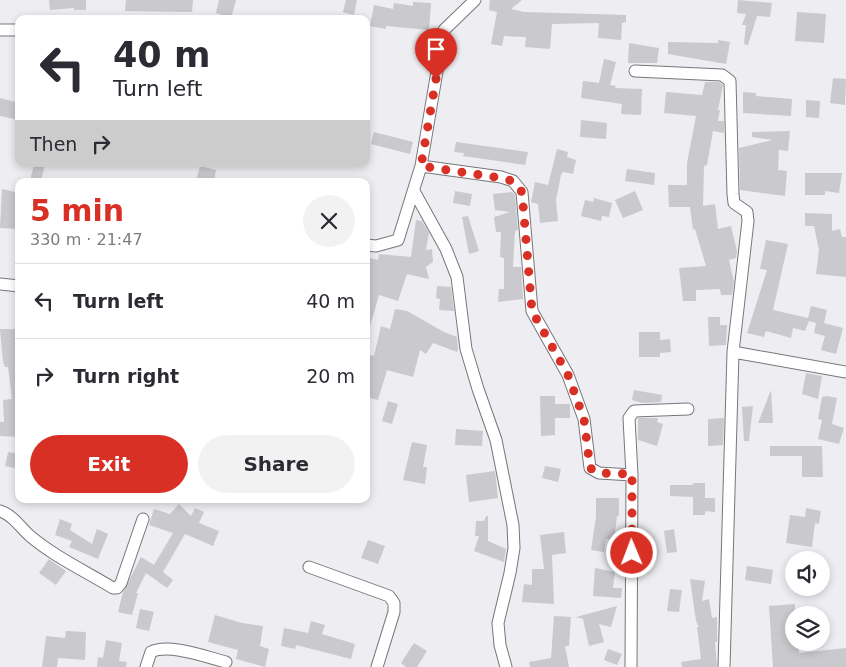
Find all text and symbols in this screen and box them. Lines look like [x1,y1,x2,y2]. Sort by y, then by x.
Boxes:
pin [415,28,457,79]
icon: left [30,35,95,100]
text: 40 m [113,35,210,75]
icon: arrive [422,35,450,63]
text: Turn left [113,76,202,101]
icon: right [87,130,115,158]
text: Then [30,133,77,155]
text: 5 min [30,193,124,228]
button: close [303,195,355,247]
text: 330 m · 21:47 [30,230,143,249]
icon: left [30,287,58,315]
text: Turn left [73,290,164,312]
text: 40 m [306,290,355,312]
icon: right [30,362,58,390]
text: Turn right [73,365,179,387]
text: 20 m [306,365,355,387]
button: Exit [30,435,188,493]
button: Share [198,435,355,493]
position arrow [605,526,657,578]
map controls [785,551,830,651]
button: sound [785,551,830,596]
button: layers [785,606,830,651]

